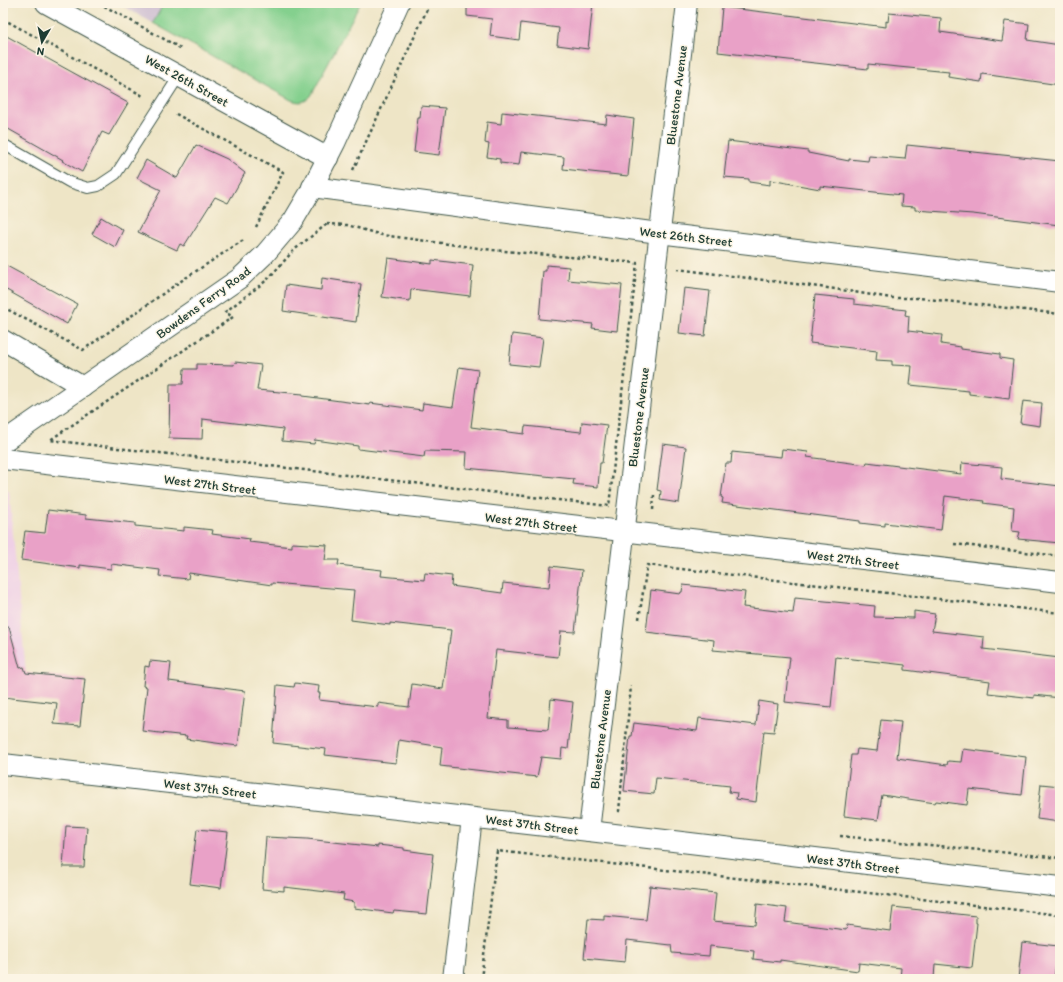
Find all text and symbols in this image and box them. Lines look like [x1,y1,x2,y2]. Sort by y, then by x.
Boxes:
north arrow [22,22,62,62]
text: N [36,44,45,58]
street label: Bluestone Avenue [663,44,690,146]
street label: West 26th Street [142,51,231,110]
street label: West 26th Street [639,223,733,250]
street label: Bowdens Ferry Road [153,263,254,342]
street label: Bluestone Avenue [625,366,652,468]
street label: West 27th Street [163,471,257,498]
street label: West 27th Street [484,509,578,536]
street label: West 27th Street [806,546,900,573]
street label: Bluestone Avenue [587,688,614,790]
street label: West 37th Street [163,775,257,802]
street label: West 37th Street [485,811,579,838]
street label: West 37th Street [806,850,900,877]

